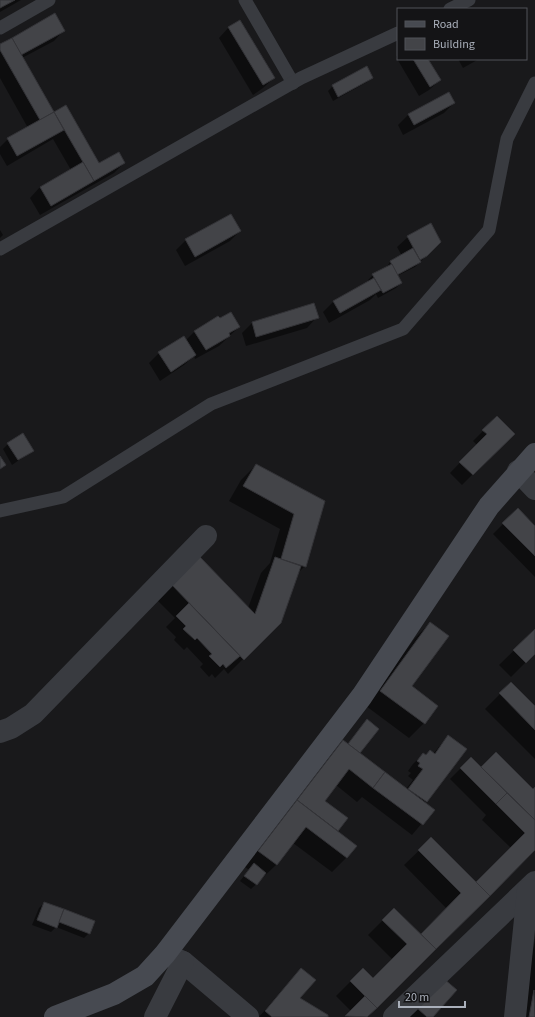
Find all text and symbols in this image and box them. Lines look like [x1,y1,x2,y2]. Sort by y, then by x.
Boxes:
legend [397,8,527,60]
text: Road [433,16,459,33]
text: Building [433,36,475,53]
scale bar [399,983,465,1009]
text: 20 m [405,989,429,1006]

